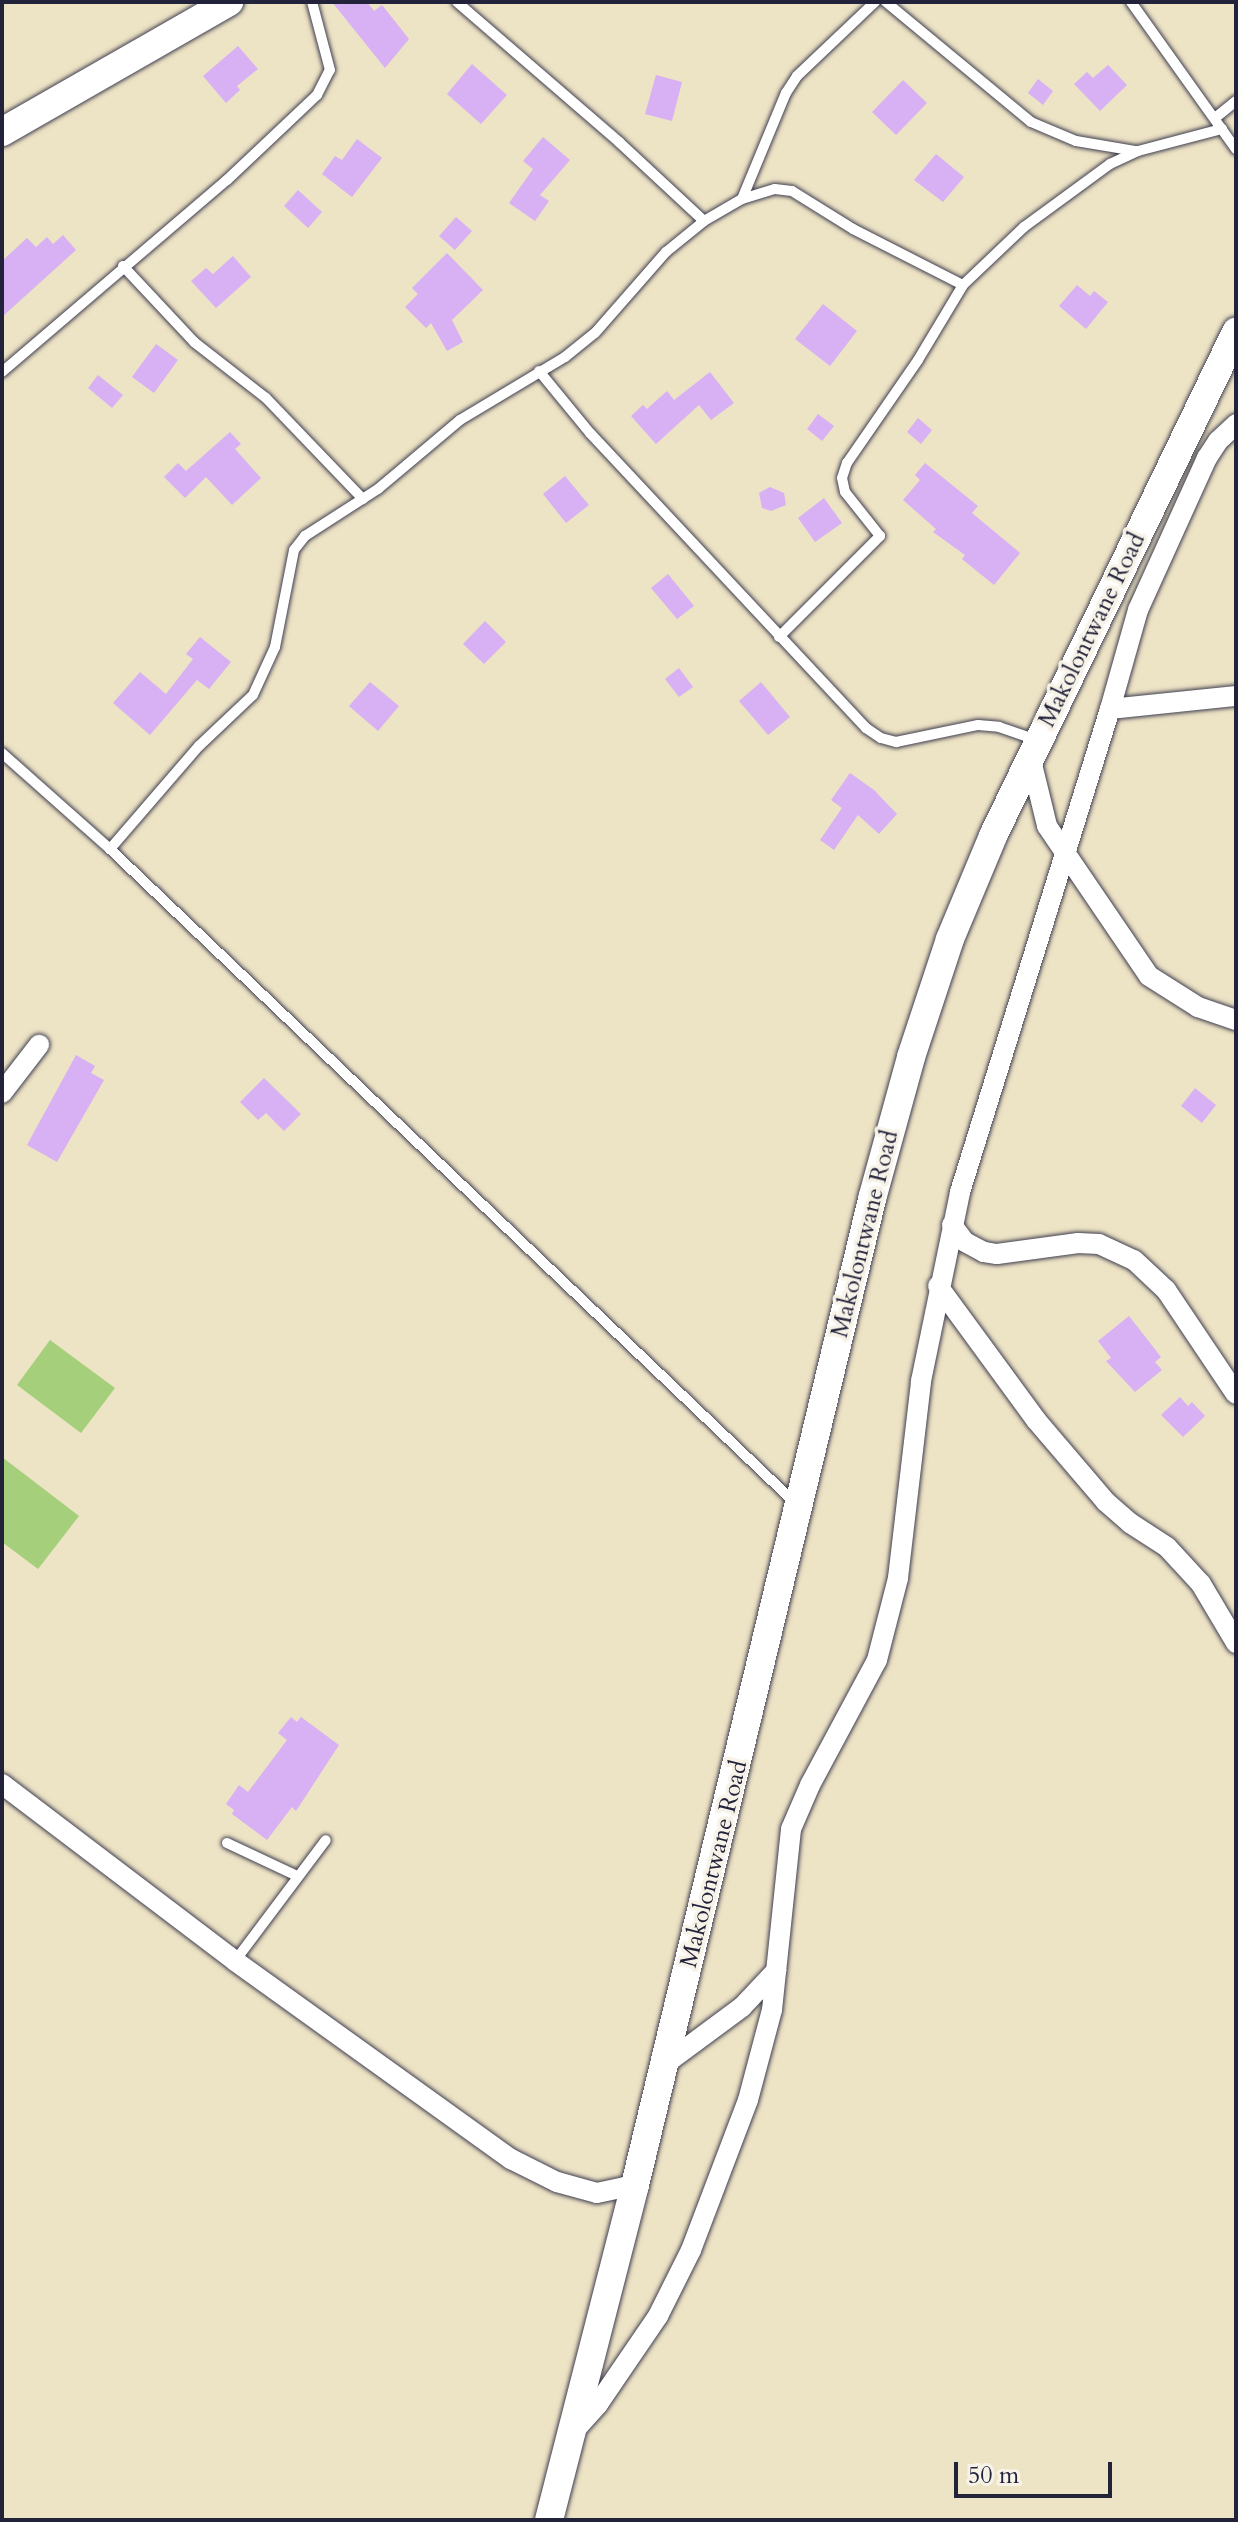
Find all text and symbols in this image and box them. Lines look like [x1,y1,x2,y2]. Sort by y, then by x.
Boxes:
street label: Makolontwane Road [1032,528,1152,732]
street label: Makolontwane Road [825,1127,905,1341]
street label: Makolontwane Road [674,1757,754,1971]
scale bar [958,2446,1116,2496]
text: 50 m [968,2459,1019,2492]

